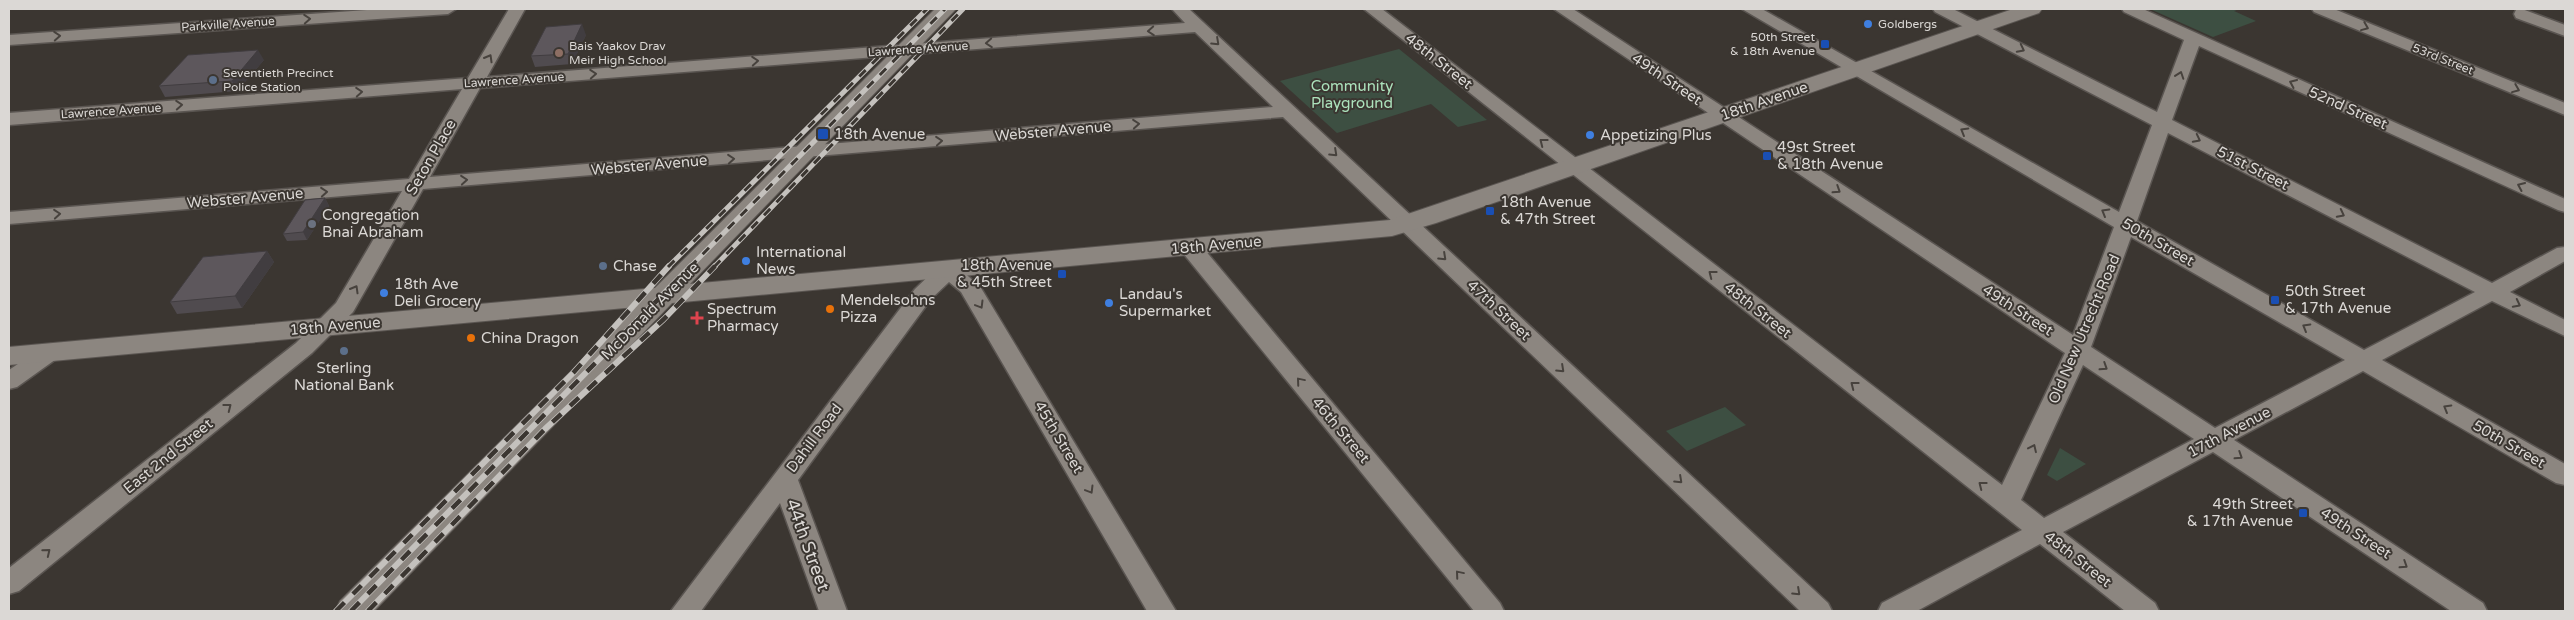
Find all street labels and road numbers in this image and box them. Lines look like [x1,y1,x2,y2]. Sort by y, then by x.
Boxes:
street label: Parkville Avenue [181,14,275,34]
street label: 48th Street [1402,29,1476,93]
street label: Lawrence Avenue [867,38,969,59]
street label: 53rd Street [2410,40,2476,78]
street label: 49th Street [1629,49,1706,109]
street label: Lawrence Avenue [463,69,565,90]
street label: 18th Avenue [1718,78,1810,124]
street label: 52nd Street [2306,83,2390,133]
street label: Lawrence Avenue [60,100,162,121]
street label: Seton Place [402,116,460,198]
street label: Webster Avenue [994,117,1112,145]
street label: 51st Street [2214,142,2292,194]
street label: Webster Avenue [590,151,708,179]
street label: Webster Avenue [186,184,304,212]
street label: 50th Street [2119,214,2198,270]
street label: 18th Avenue [1170,232,1262,258]
street label: Old New Utrecht Road [2044,252,2124,406]
street label: McDonald Avenue [597,258,703,364]
street label: 47th Street [1463,276,1535,344]
street label: 48th Street [1721,278,1795,342]
street label: 49th Street [1979,281,2057,340]
street label: 18th Avenue [289,313,381,339]
street label: 46th Street [1308,393,1374,467]
street label: 45th Street [1031,398,1088,476]
street label: Dahill Road [782,400,846,476]
street label: 17th Avenue [2184,403,2274,461]
street label: East 2nd Street [120,414,216,497]
street label: 50th Street [2470,416,2549,472]
street label: 44th Street [781,496,835,594]
street label: 49th Street [2317,504,2395,563]
street label: 48th Street [2041,527,2115,591]

